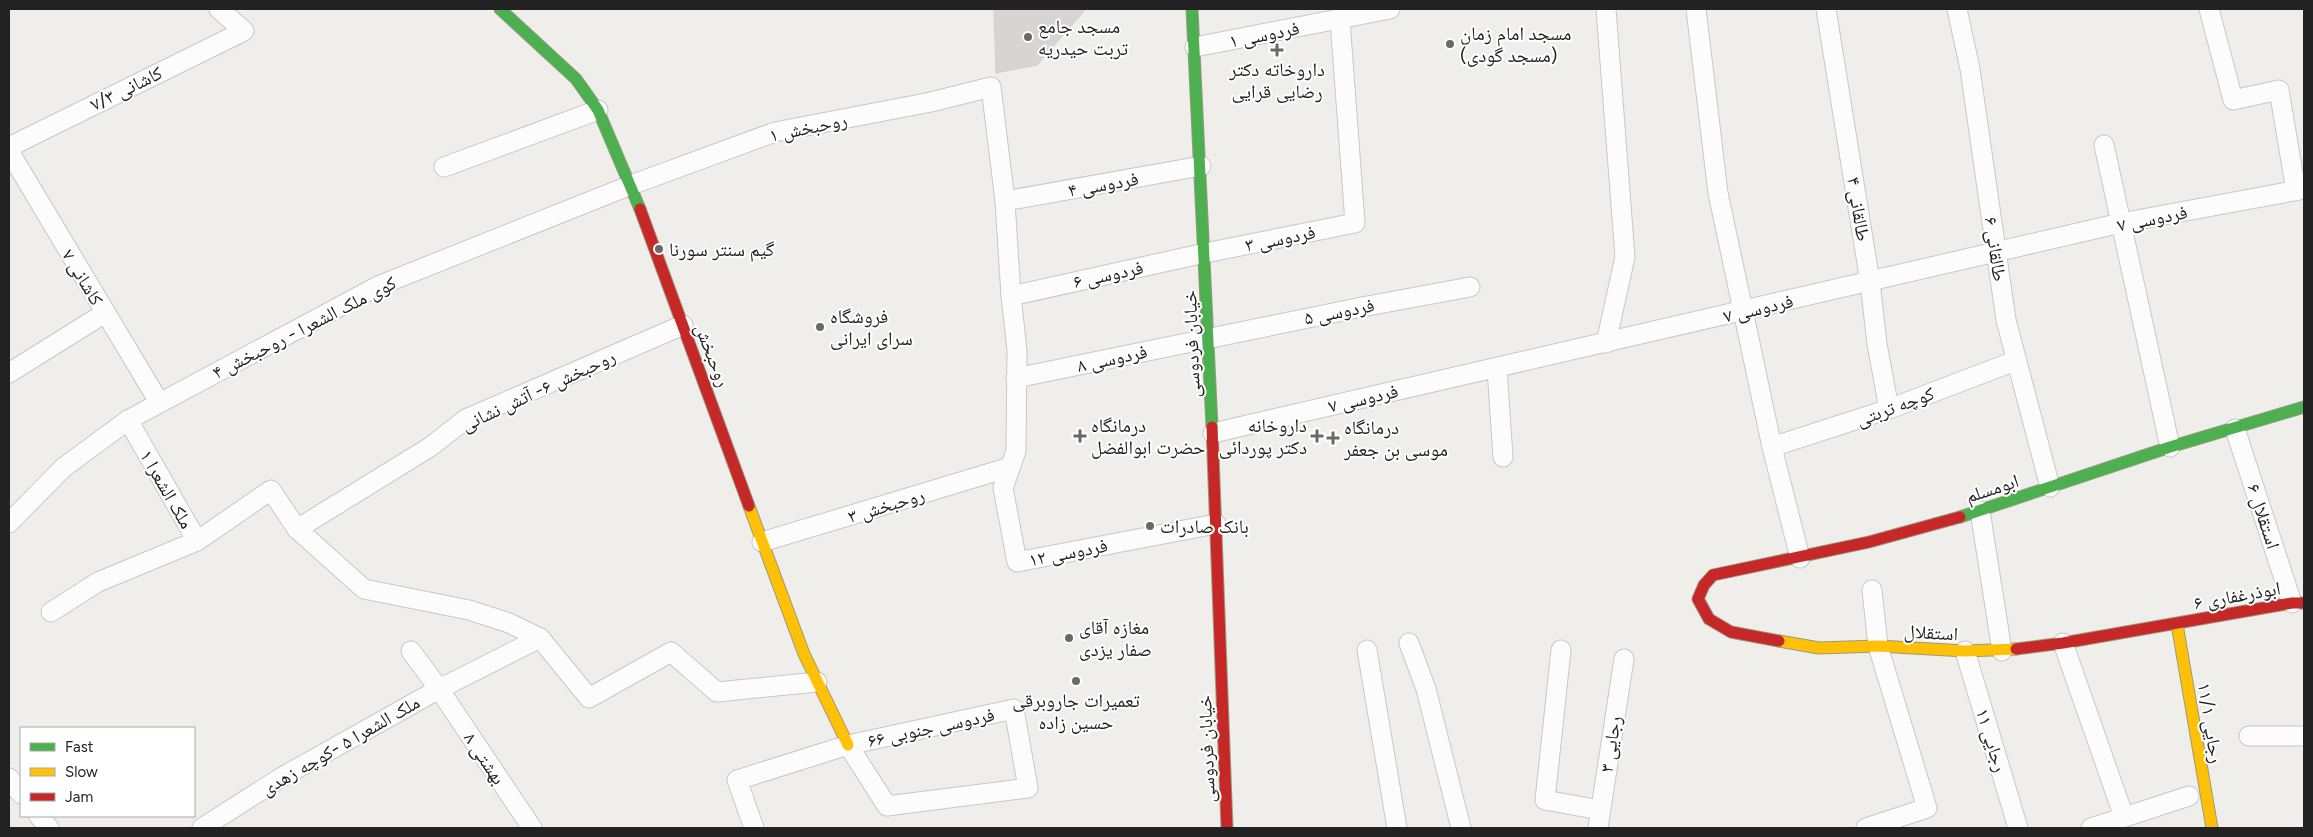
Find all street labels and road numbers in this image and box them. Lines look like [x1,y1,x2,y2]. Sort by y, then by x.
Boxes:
street label: فردوسی ۱ [1227,16,1301,53]
street label: کاشانی ۷/۳ [86,61,166,116]
street label: روحبخش ۱ [767,108,849,147]
street label: فردوسی ۴ [1066,167,1140,202]
street label: طالقانی ۴ [1842,175,1875,243]
street label: فردوسی ۷ [2115,200,2189,237]
street label: طالقانی ۶ [1980,215,2011,283]
street label: فردوسی ۳ [1243,220,1317,257]
street label: کاشانی ۷ [57,245,108,310]
street label: فردوسی ۶ [1071,256,1145,293]
street label: کوی ملک الشعرا - روحبخش ۴ [208,271,400,384]
street label: فردوسی ۷ [1721,289,1795,328]
street label: خیابان فردوسی [1178,290,1205,398]
street label: فردوسی ۵ [1302,293,1376,330]
street label: روحبخش [690,320,735,390]
street label: فردوسی ۸ [1075,340,1149,377]
street label: روحبخش ۶- آتش نشانی [457,345,619,436]
street label: فردوسی ۷ [1326,379,1400,418]
street label: کوچه تربتی [1853,382,1937,431]
street label: ملک الشعرا ۱ [135,446,198,533]
street label: ابومسلم [1963,469,2022,509]
street label: استقلال ۶ [2242,481,2285,552]
street label: روحبخش ۳ [845,483,927,528]
street label: فردوسی ۱۲ [1027,534,1109,571]
street label: ابوذرغفاری ۶ [2192,577,2282,614]
street label: استقلال [1903,620,1959,645]
street label: رجایی ۱۱/۱ [2193,681,2228,765]
street label: ملک الشعرا ۵ -کوچه زهدی [257,691,424,800]
street label: خیابان فردوسی [1193,695,1220,803]
street label: فردوسی جنوبی ۶۶ [866,703,997,752]
street label: رجایی ۱۱ [1971,705,2012,775]
street label: رجایی ۳ [1595,714,1626,774]
street label: بهشتی ۸ [459,728,510,789]

